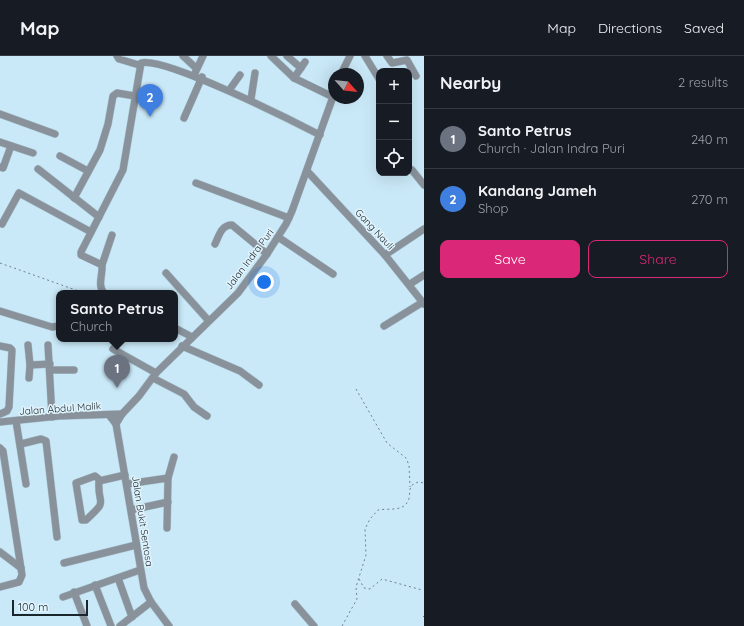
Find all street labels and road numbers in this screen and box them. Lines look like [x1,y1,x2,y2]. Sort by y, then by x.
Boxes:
street label: Gang Nauli [352,206,397,253]
street label: Jalan Indra Puri [222,226,277,292]
street label: Jalan Abdul Malik [19,399,102,418]
street label: Jalan Bukit Sentosa [129,475,156,567]

